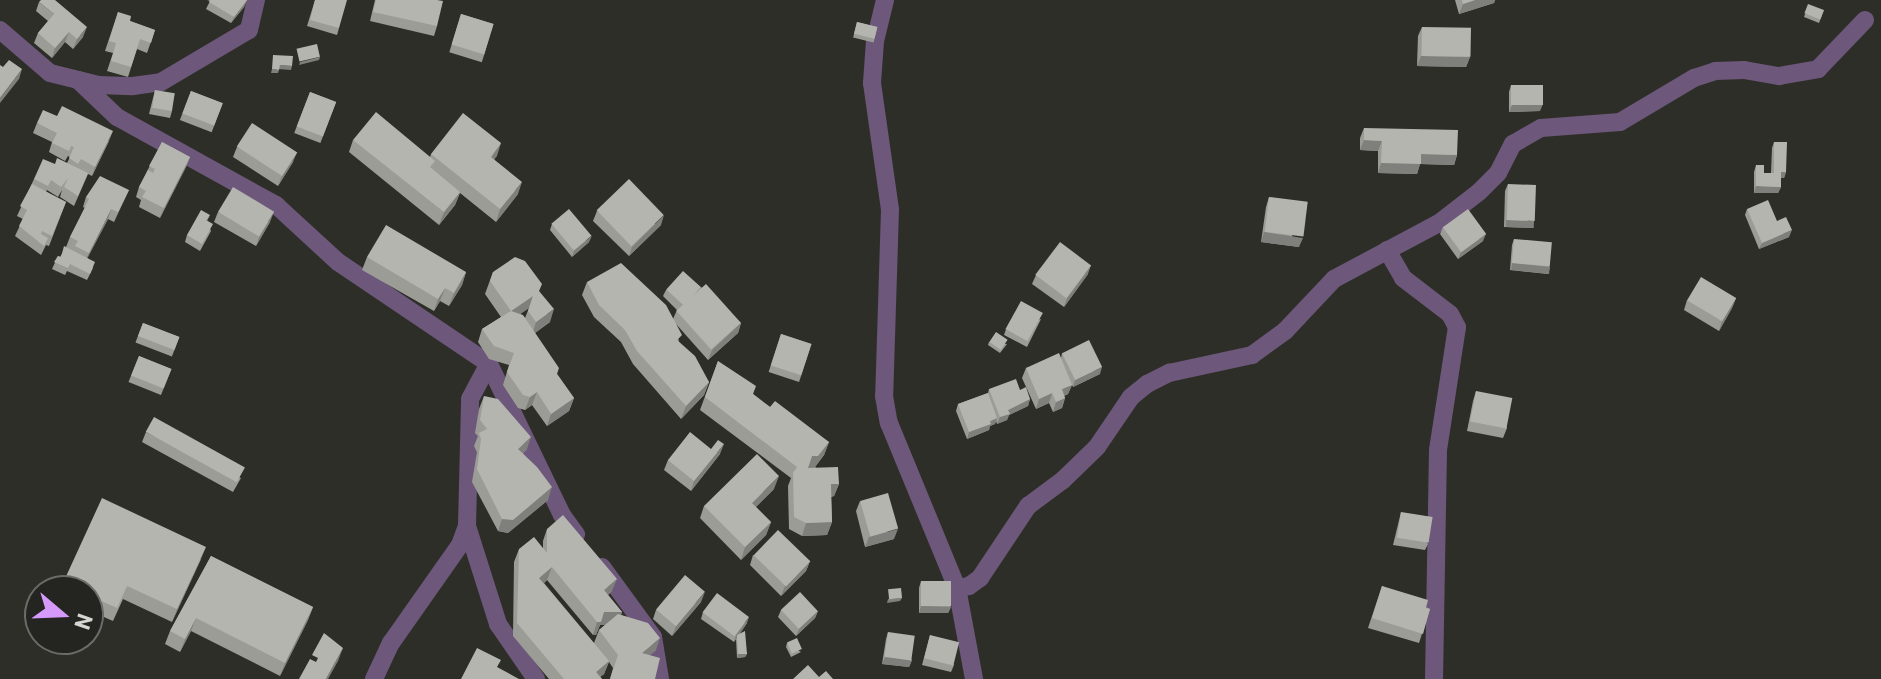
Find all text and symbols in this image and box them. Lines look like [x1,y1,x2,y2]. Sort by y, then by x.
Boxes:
north arrow [24,575,104,655]
text: N [70,611,99,633]

